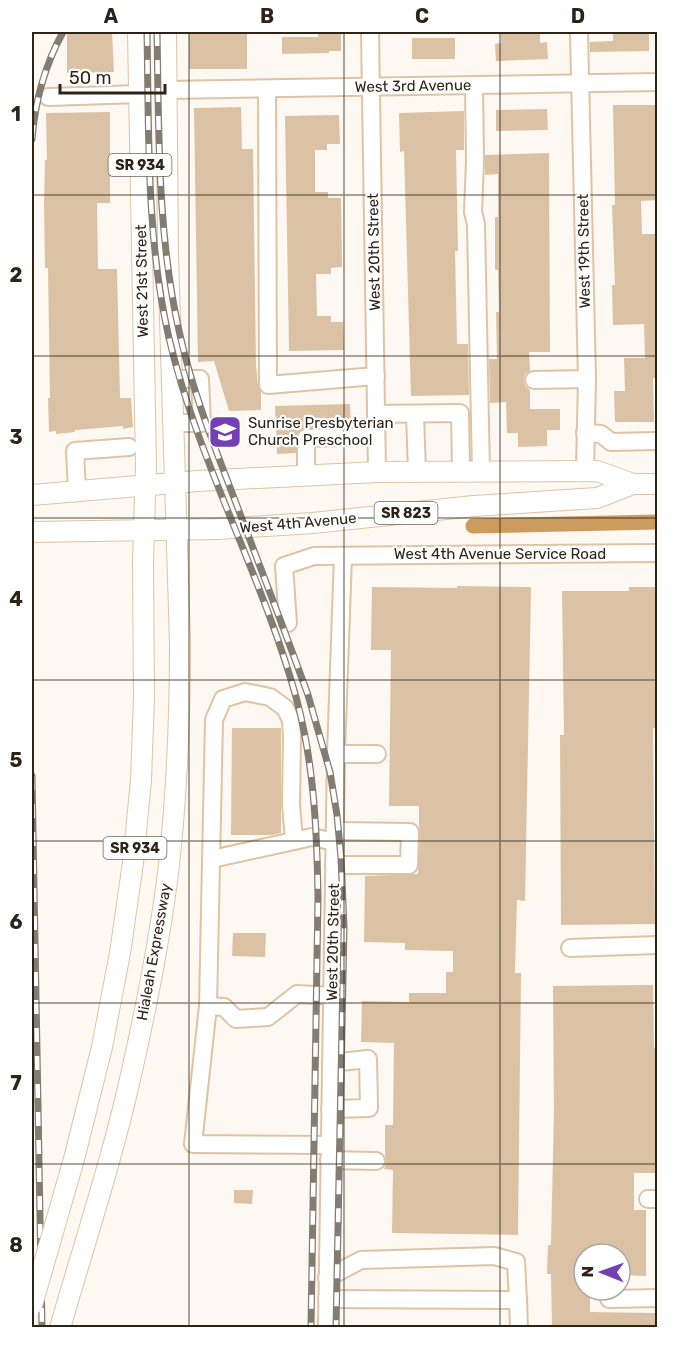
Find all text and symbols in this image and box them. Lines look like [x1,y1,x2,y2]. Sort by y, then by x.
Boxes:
text: A [104,4,119,28]
text: B [260,4,274,28]
text: C [415,4,429,28]
text: D [571,4,585,28]
scale bar [60,57,165,95]
text: 50 m [69,67,112,89]
street label: West 3rd Avenue [355,76,471,96]
text: 1 [11,102,21,126]
road number: SR 934 [108,154,172,176]
street label: West 20th Street [364,193,384,311]
street label: West 19th Street [574,193,594,308]
street label: West 21st Street [132,224,152,338]
text: 2 [10,263,23,287]
school or university icon: Sunrise Presbyterian Church Preschool [207,414,243,450]
place label: Sunrise Presbyterian Church Preschool [248,414,394,449]
text: 3 [9,425,23,449]
road number: SR 823 [374,502,438,524]
street label: West 4th Avenue [239,509,357,537]
street label: West 4th Avenue Service Road [394,545,606,563]
text: 4 [9,587,23,611]
text: 5 [10,748,23,772]
road number: SR 934 [104,837,166,859]
street label: Hialeah Expressway [133,882,175,1022]
street label: West 20th Street [323,883,343,1001]
text: 6 [9,910,23,934]
text: 7 [10,1071,22,1095]
text: 8 [9,1233,23,1257]
north arrow [572,1242,632,1302]
text: N [578,1266,597,1278]

